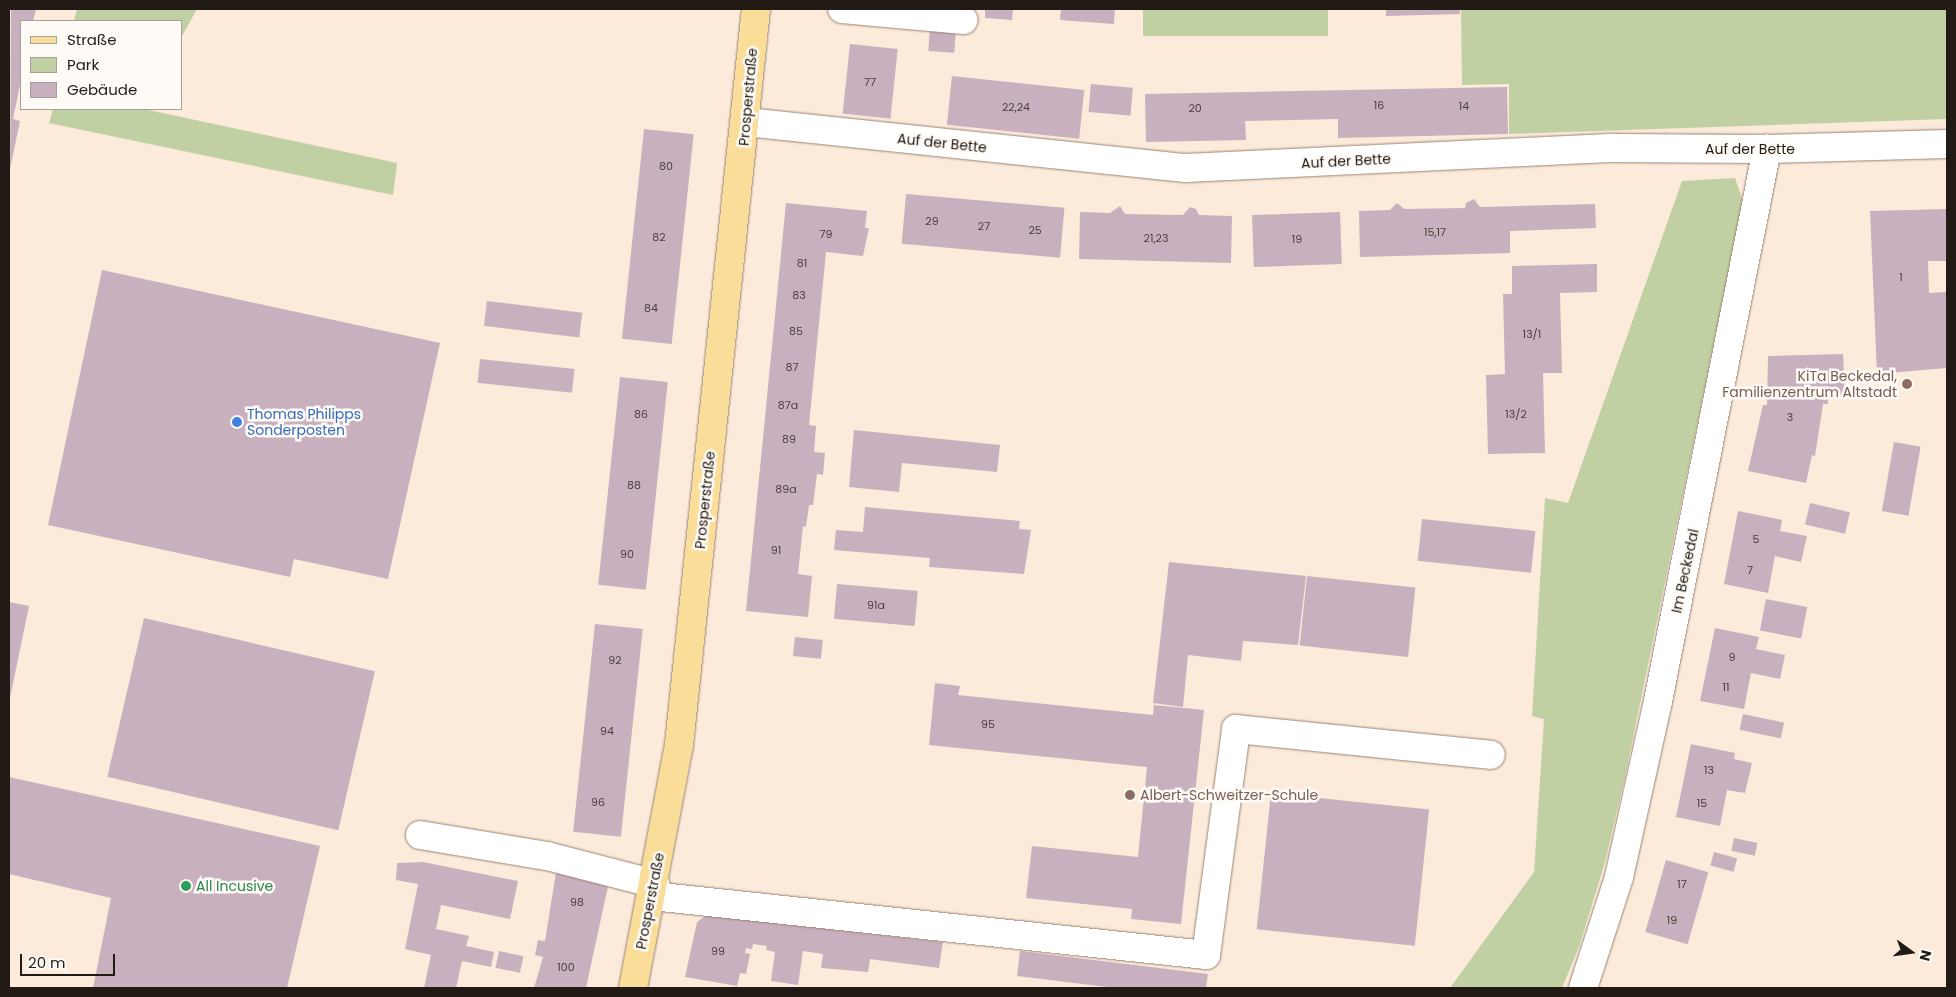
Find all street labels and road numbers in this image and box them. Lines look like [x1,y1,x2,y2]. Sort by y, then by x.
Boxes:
street label: Prosperstraße [735,47,761,147]
street label: Auf der Bette [896,130,988,156]
street label: Auf der Bette [1705,141,1795,157]
street label: Auf der Bette [1301,150,1391,172]
street label: Prosperstraße [692,450,718,550]
street label: Im Beckedal [1668,527,1702,615]
street label: Prosperstraße [632,851,668,951]

